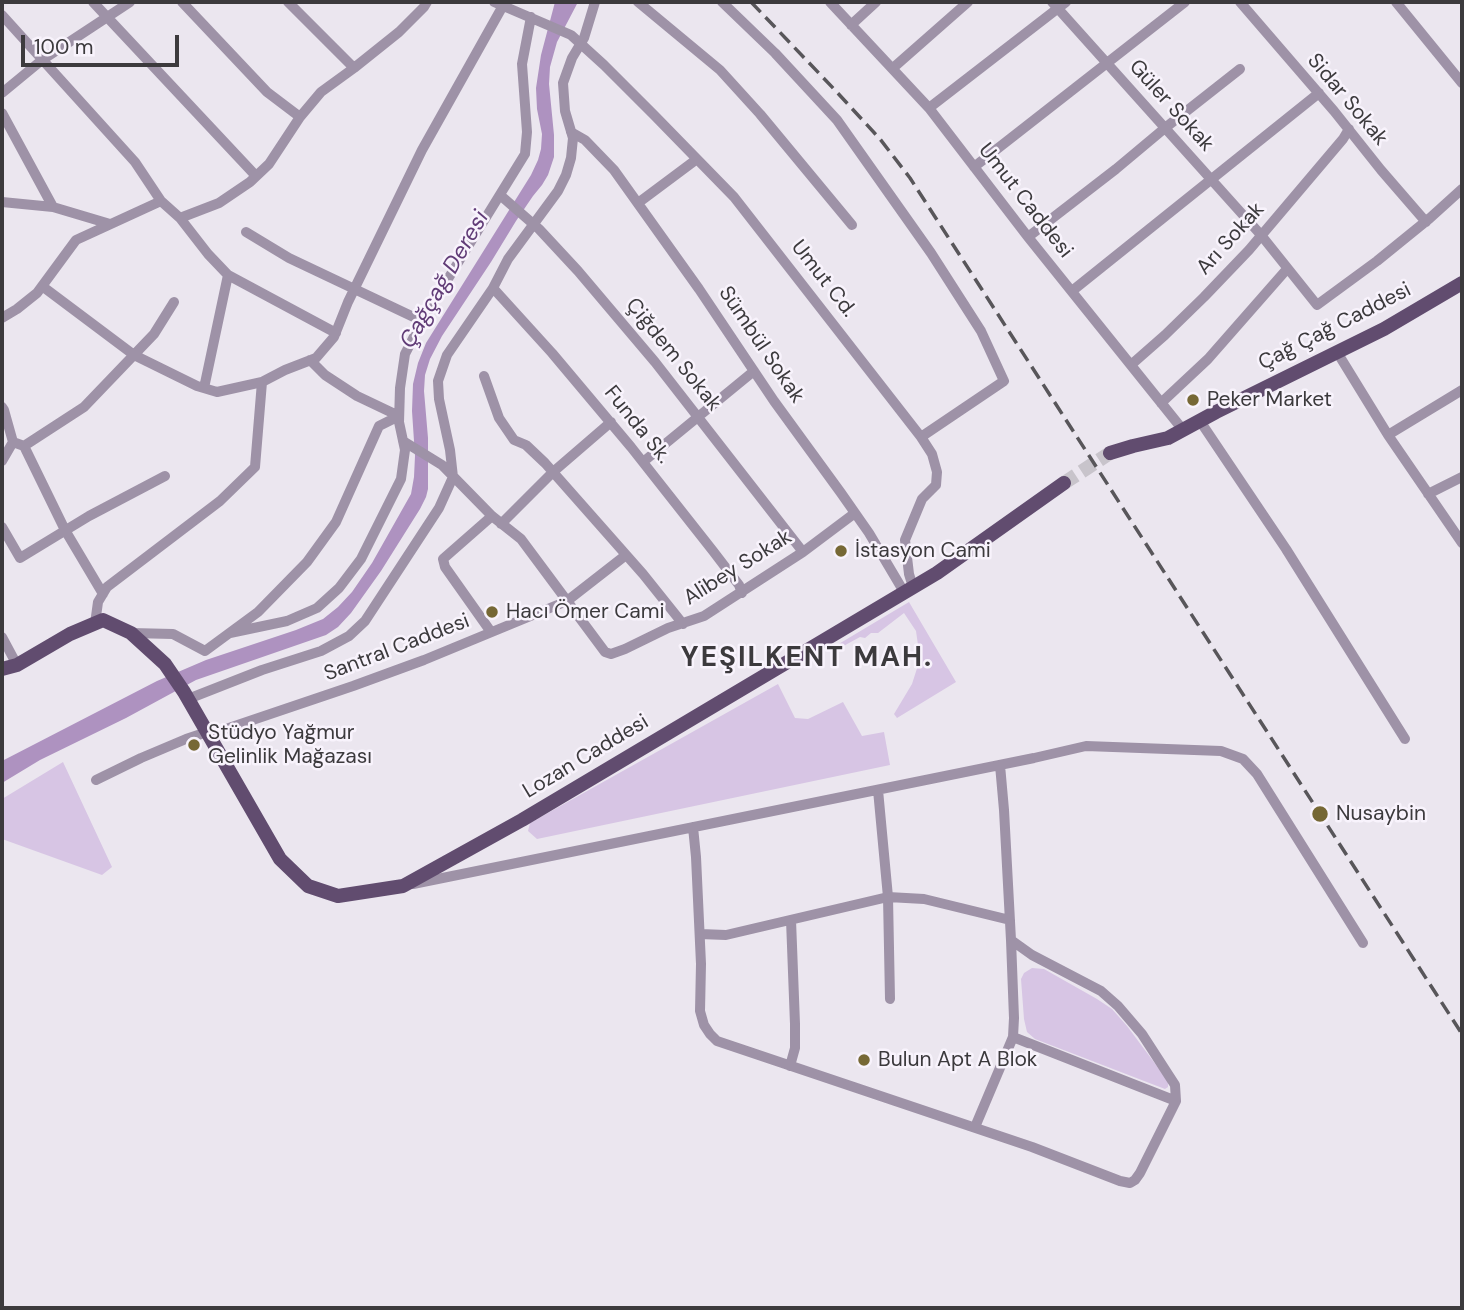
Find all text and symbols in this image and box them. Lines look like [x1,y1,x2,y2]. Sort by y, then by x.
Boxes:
scale bar [24,21,182,65]
text: 100 m [34,33,94,61]
street label: Sidar Sokak [1301,49,1393,151]
street label: Güler Sokak [1123,55,1219,157]
street label: Umut Caddesi [972,139,1078,263]
street label: Arı Sokak [1192,197,1270,281]
water label: Çağçağ Deresi [395,206,495,354]
street label: Umut Cd. [785,236,861,322]
street label: Çağ Çağ Caddesi [1254,278,1416,376]
street label: Sümbül Sokak [713,282,809,408]
street label: Çiğdem Sokak [620,293,726,417]
street label: Funda Sk. [598,381,676,469]
place label: Peker Market [1207,387,1332,413]
marker: Peker Market [1185,392,1201,408]
street label: Alibey Sokak [679,525,797,611]
place label: İstasyon Cami [855,538,991,564]
marker: İstasyon Cami [833,543,849,559]
place label: Hacı Ömer Cami [506,599,664,625]
marker: Hacı Ömer Cami [484,604,500,620]
street label: Santral Caddesi [321,609,473,687]
district label: YEŞILKENT MAH. [683,642,931,676]
street label: Lozan Caddesi [519,710,653,804]
place label: Stüdyo Yağmur Gelinlik Mağazası [208,720,372,770]
marker: Stüdyo Yağmur Gelinlik Mağazası [186,737,202,753]
place label: Nusaybin [1336,801,1426,827]
marker: Nusaybin [1310,804,1330,824]
place label: Bulun Apt A Blok [878,1047,1037,1073]
marker: Bulun Apt A Blok [856,1052,872,1068]

